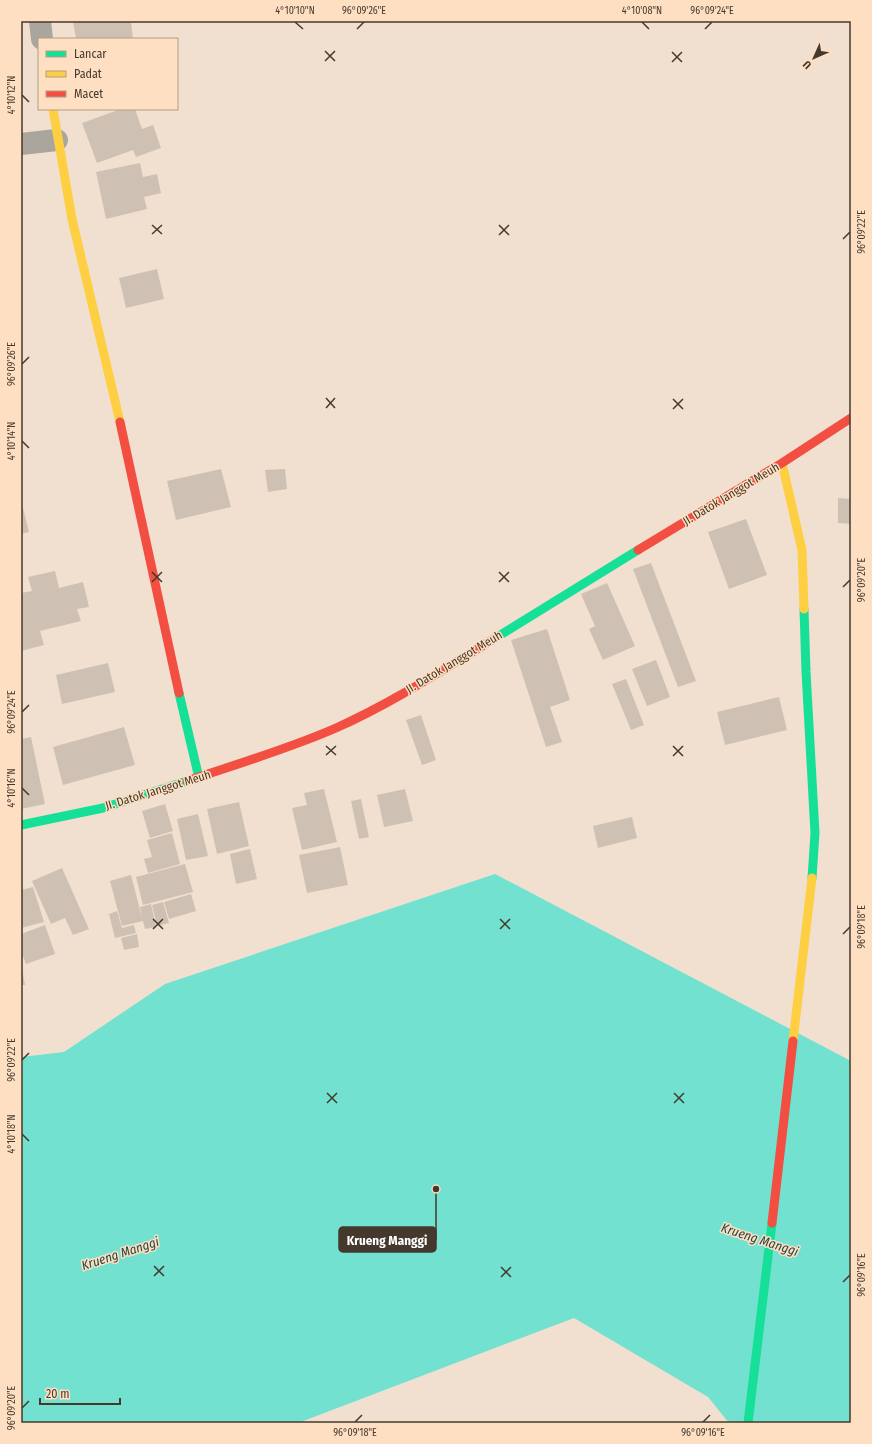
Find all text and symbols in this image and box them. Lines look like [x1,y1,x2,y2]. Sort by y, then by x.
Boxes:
text: 4°10'10"N [275,5,315,17]
text: 96°09'26"E [342,5,386,17]
text: 4°10'08"N [622,5,662,17]
text: 96°09'24"E [690,5,734,17]
legend [38,38,178,110]
north arrow [794,38,834,78]
text: Lancar [74,47,107,61]
text: U [800,58,814,72]
text: Padat [74,67,102,81]
text: 4°10'12"N [6,76,18,114]
text: Macet [74,87,103,101]
text: 96°09'22"E [856,210,868,254]
text: 96°09'26"E [6,342,18,386]
text: 4°10'14"N [6,422,18,460]
street label: JI. Datok Janggot Meuh [680,460,782,528]
text: 96°09'20"E [856,557,868,602]
street label: JI. Datok Janggot Meuh [403,628,505,696]
text: 96°09'24"E [6,690,18,734]
street label: JI. Datok Janggot Meuh [104,767,212,813]
text: 4°10'16"N [6,768,18,808]
text: 96°09'18"E [856,905,868,949]
text: 96°09'22"E [6,1038,18,1082]
text: 4°10'18"N [6,1114,18,1154]
water label: Krueng Manggi [719,1220,801,1259]
callout: Krueng Manggi [339,1227,436,1252]
text: Krueng Manggi [347,1233,427,1248]
water label: Krueng Manggi [80,1234,161,1273]
text: 96°09'16"E [856,1253,868,1297]
scale bar [40,1380,120,1406]
text: 96°09'20"E [6,1385,18,1430]
text: 20 m [46,1387,70,1401]
text: 96°09'18"E [333,1427,377,1439]
text: 96°09'16"E [681,1427,725,1439]

